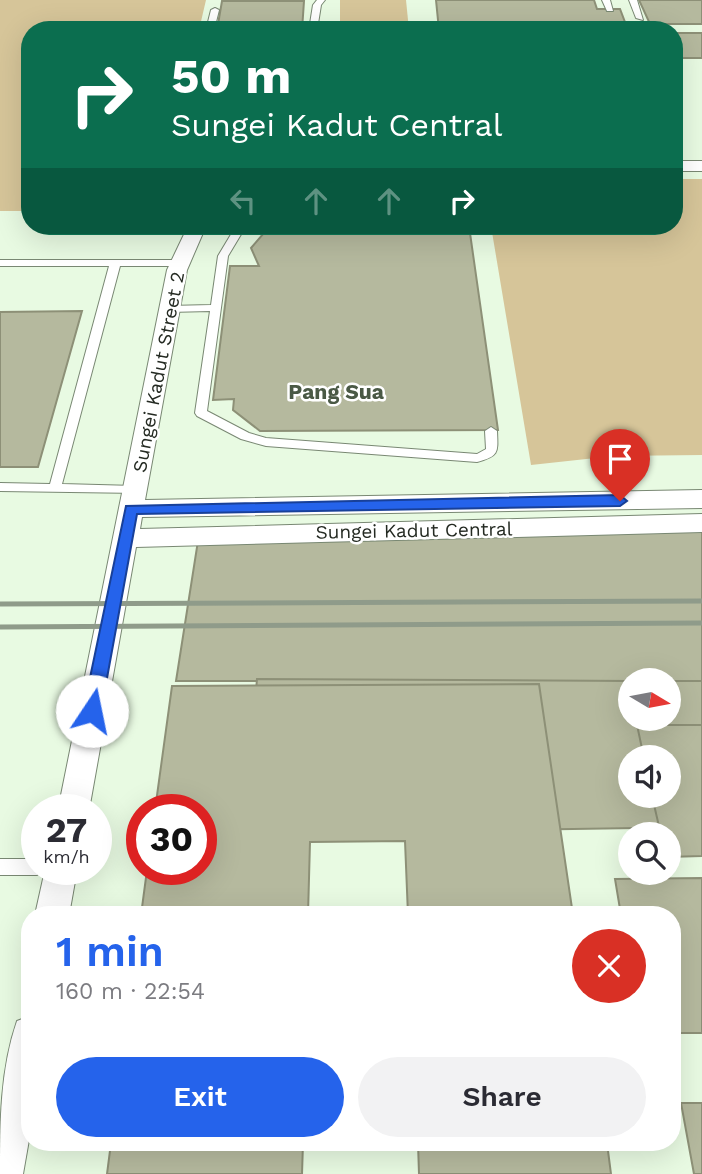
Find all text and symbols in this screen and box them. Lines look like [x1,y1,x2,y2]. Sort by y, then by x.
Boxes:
text: 50 m [171,47,291,105]
icon: right [56,49,147,140]
text: Sungei Kadut Central [171,106,503,144]
icon: left [224,182,262,220]
icon: ahead [297,182,335,220]
icon: ahead [370,182,408,220]
icon: right [443,182,481,220]
street label: Sungei Kadut Street 2 [128,270,189,474]
district label: Pang Sua [288,379,385,404]
pin [590,429,650,501]
icon: arrive [601,440,639,478]
street label: Sungei Kadut Central [315,517,513,544]
north arrow [618,668,681,732]
map controls [618,668,681,885]
position arrow [55,674,129,748]
button: sound [618,745,681,808]
speed limit sign: 30 [126,794,217,885]
text: 27 [46,809,87,851]
button: search [618,822,681,885]
text: km/h [43,846,90,867]
text: 1 min [56,927,164,976]
button: close [572,929,646,1003]
text: 160 m · 22:54 [56,978,205,1005]
button: Exit [56,1057,344,1137]
button: Share [358,1057,646,1137]

